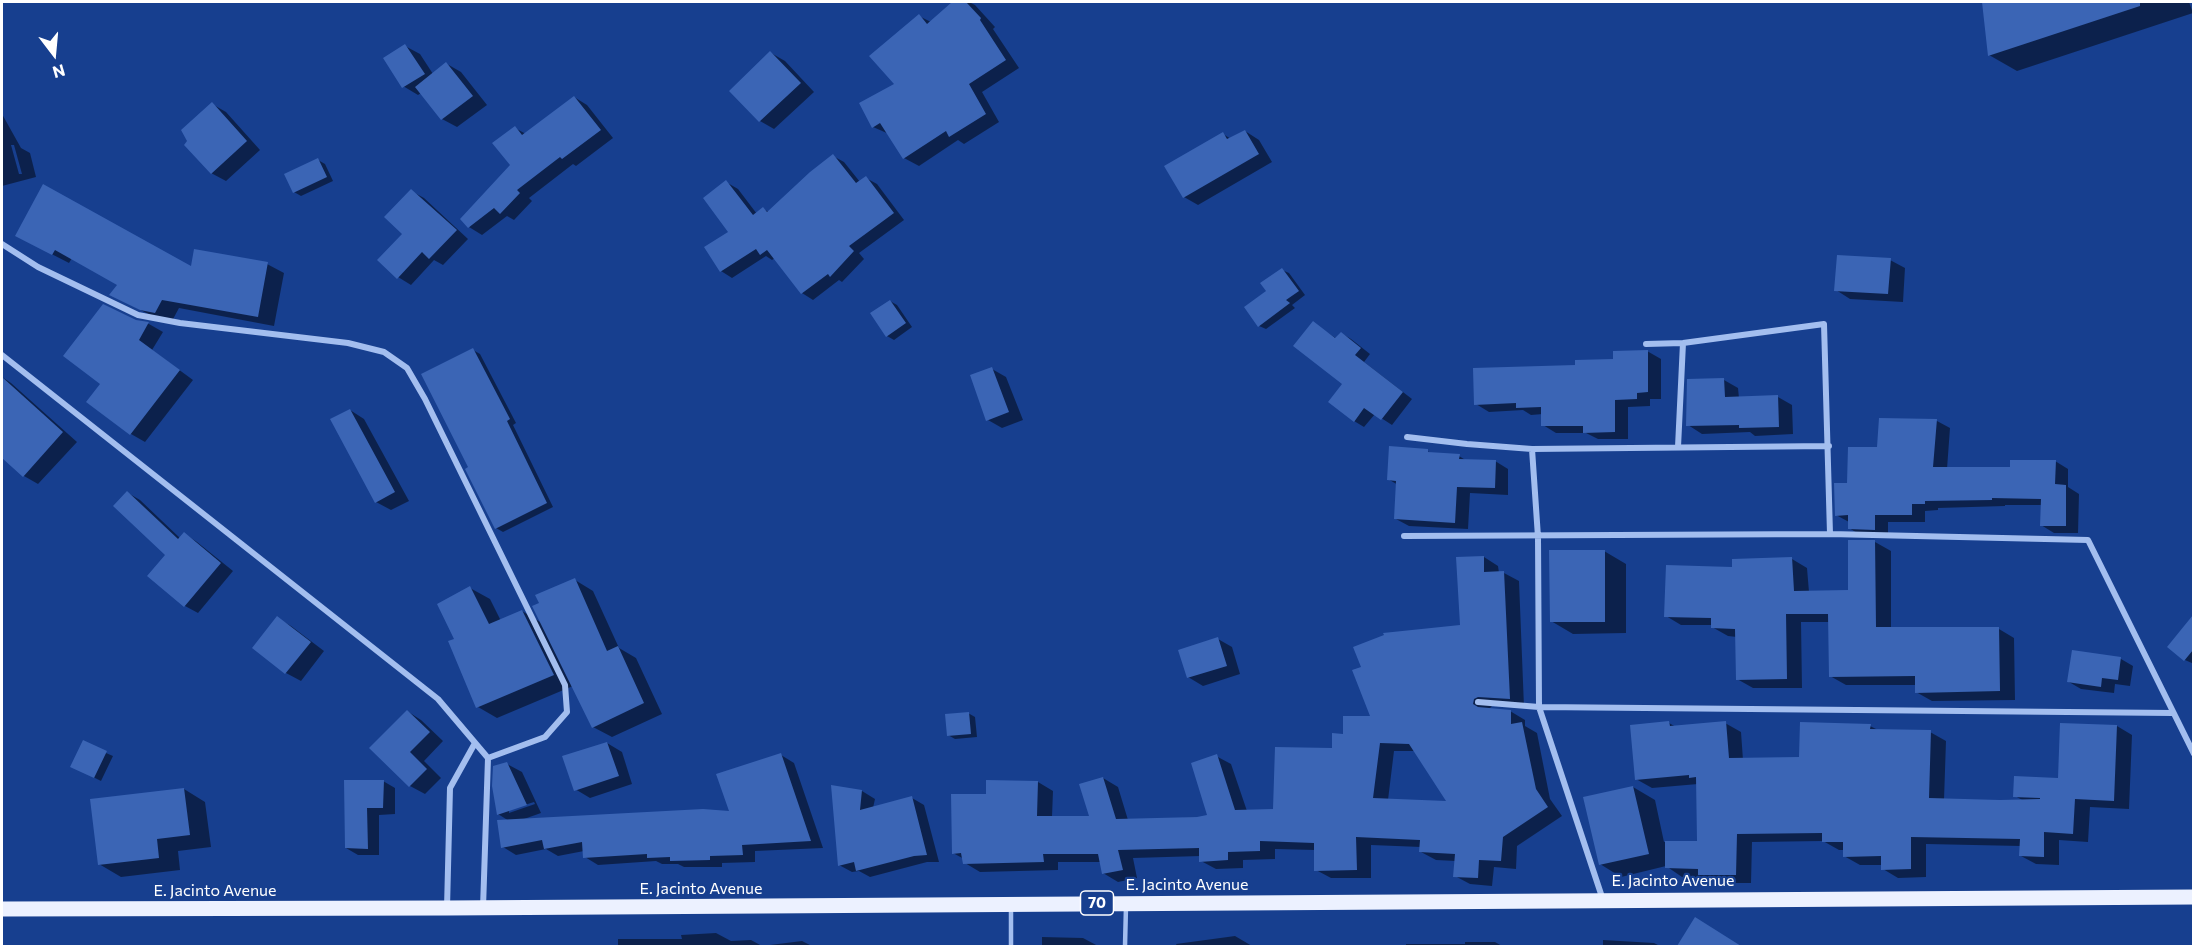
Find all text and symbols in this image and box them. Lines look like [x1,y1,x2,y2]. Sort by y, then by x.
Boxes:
north arrow [24,24,84,84]
text: N [51,61,67,83]
street label: E. Jacinto Avenue [1612,871,1734,891]
street label: E. Jacinto Avenue [1126,875,1248,895]
street label: E. Jacinto Avenue [640,879,762,899]
street label: E. Jacinto Avenue [154,881,276,901]
road number: 70 [1080,891,1114,915]

